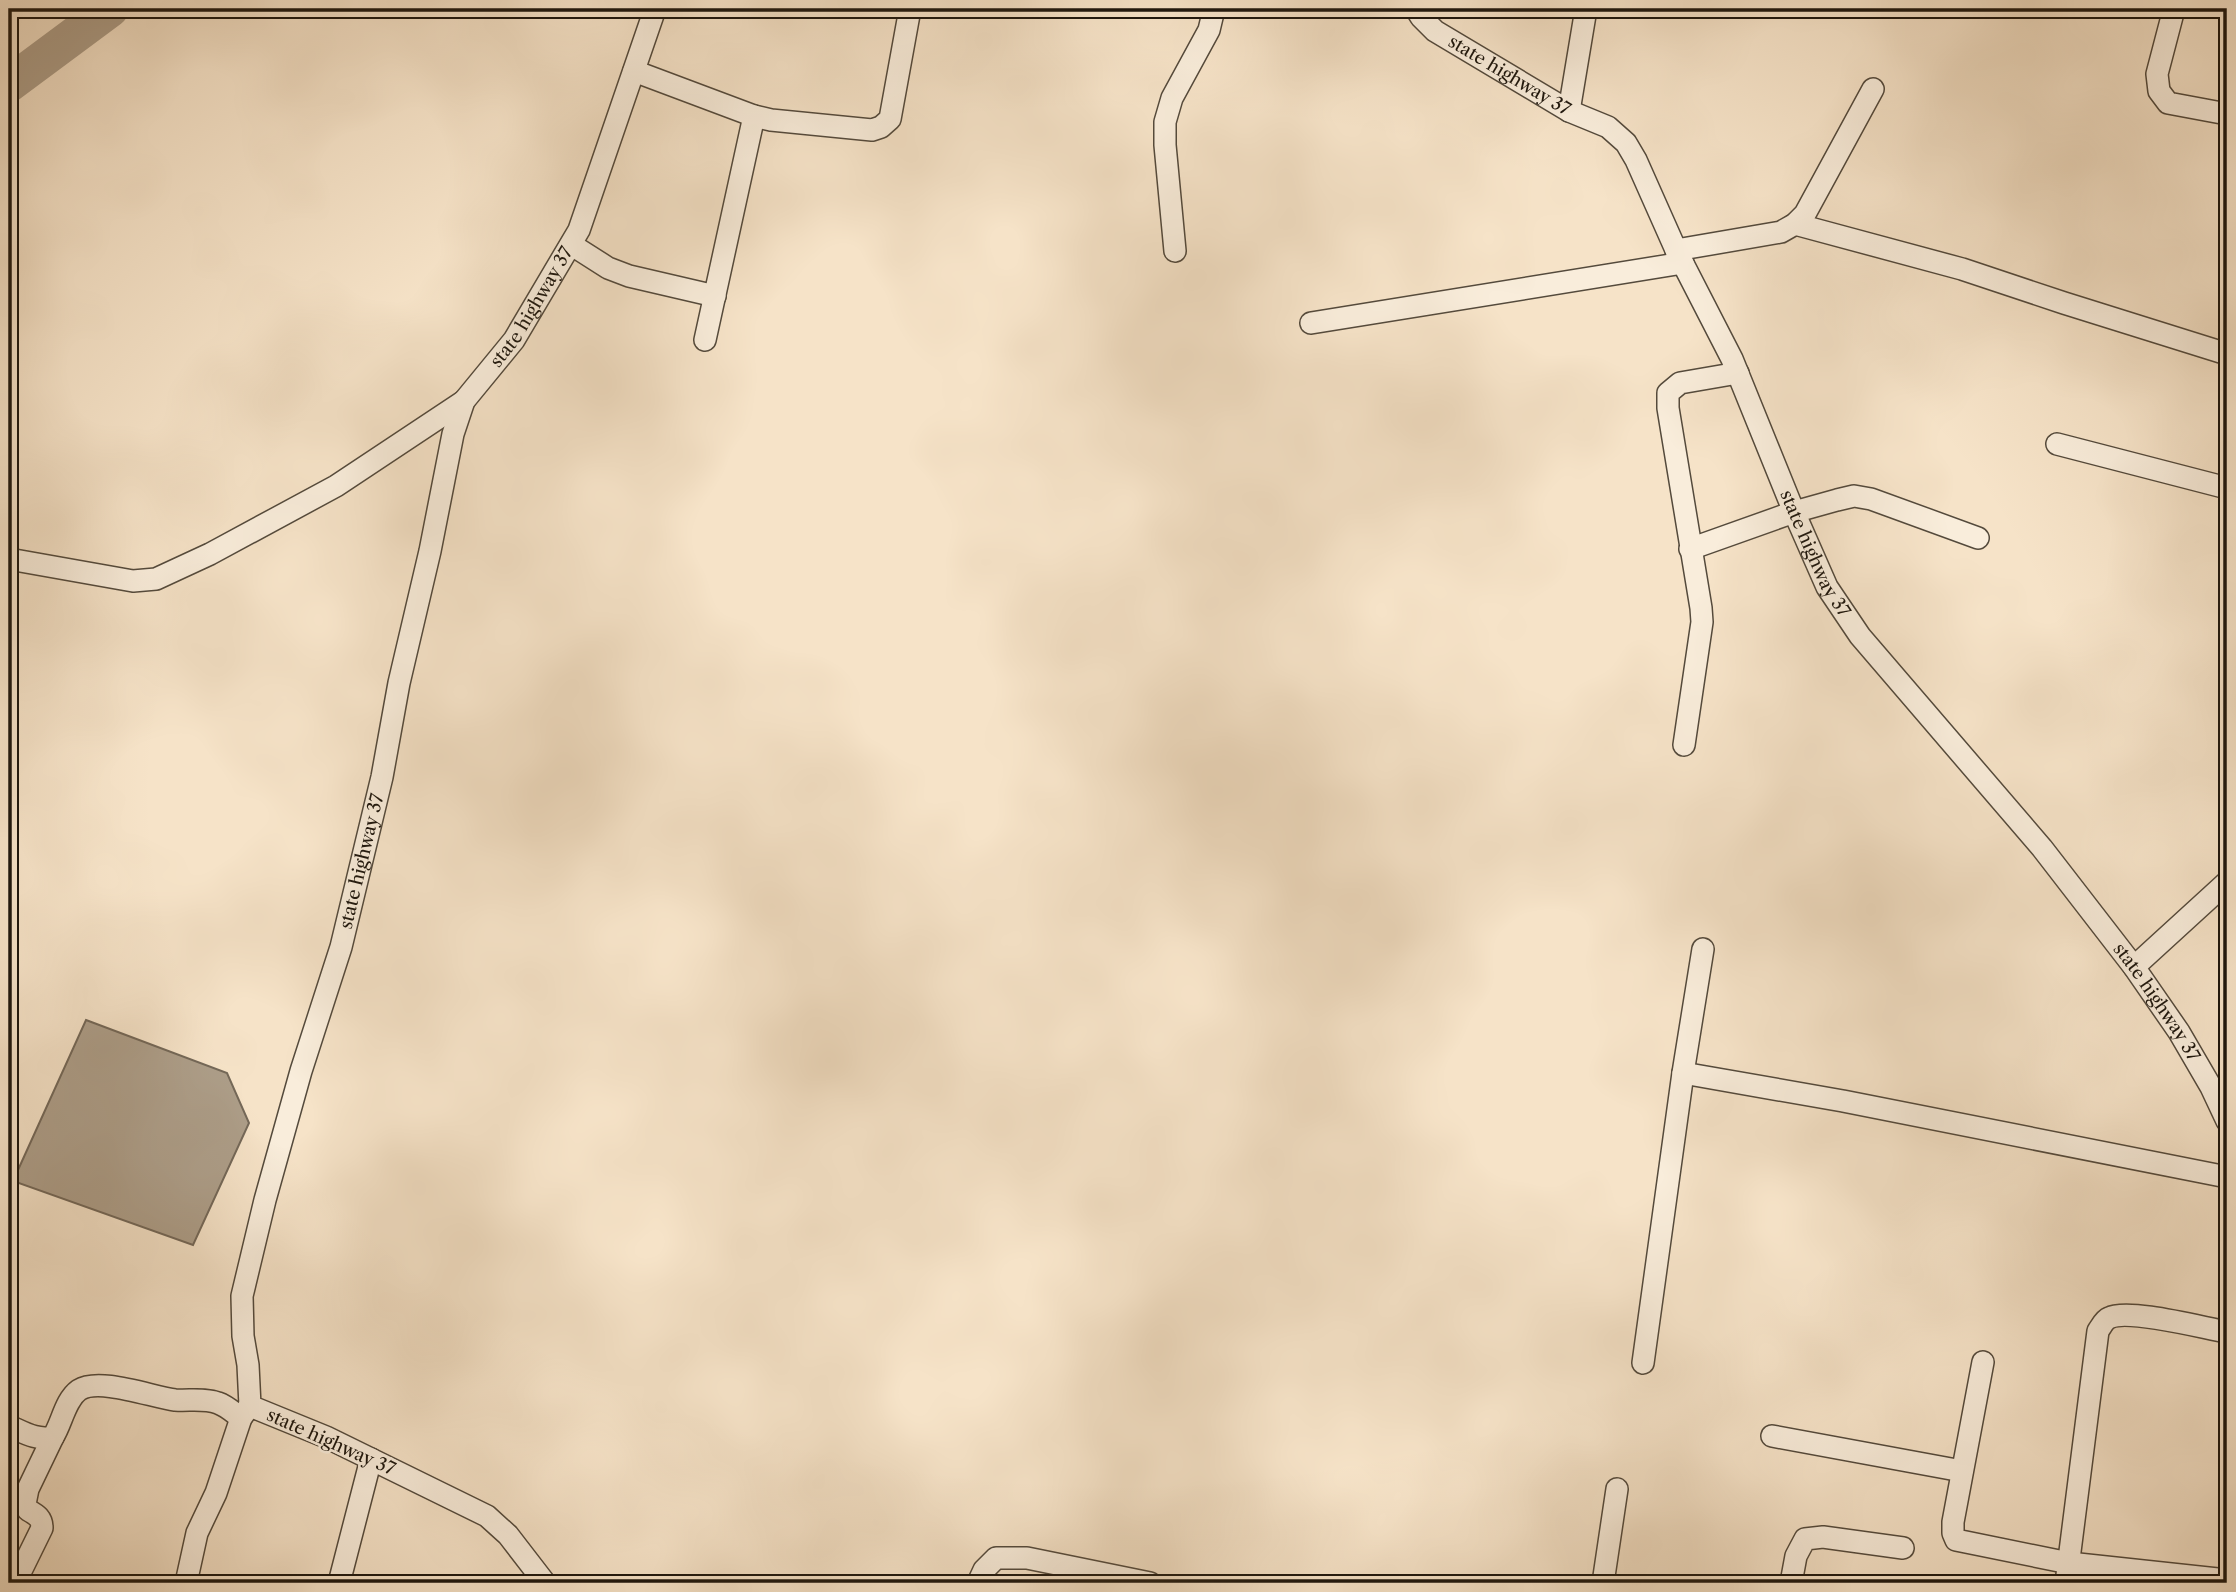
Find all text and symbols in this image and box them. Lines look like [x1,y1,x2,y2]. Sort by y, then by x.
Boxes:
street label: state highway 37 [1444,31,1575,120]
street label: state highway 37 [485,243,578,372]
street label: state highway 37 [1775,487,1855,621]
street label: state highway 37 [335,791,389,931]
street label: state highway 37 [2109,939,2205,1065]
street label: state highway 37 [263,1404,399,1480]

